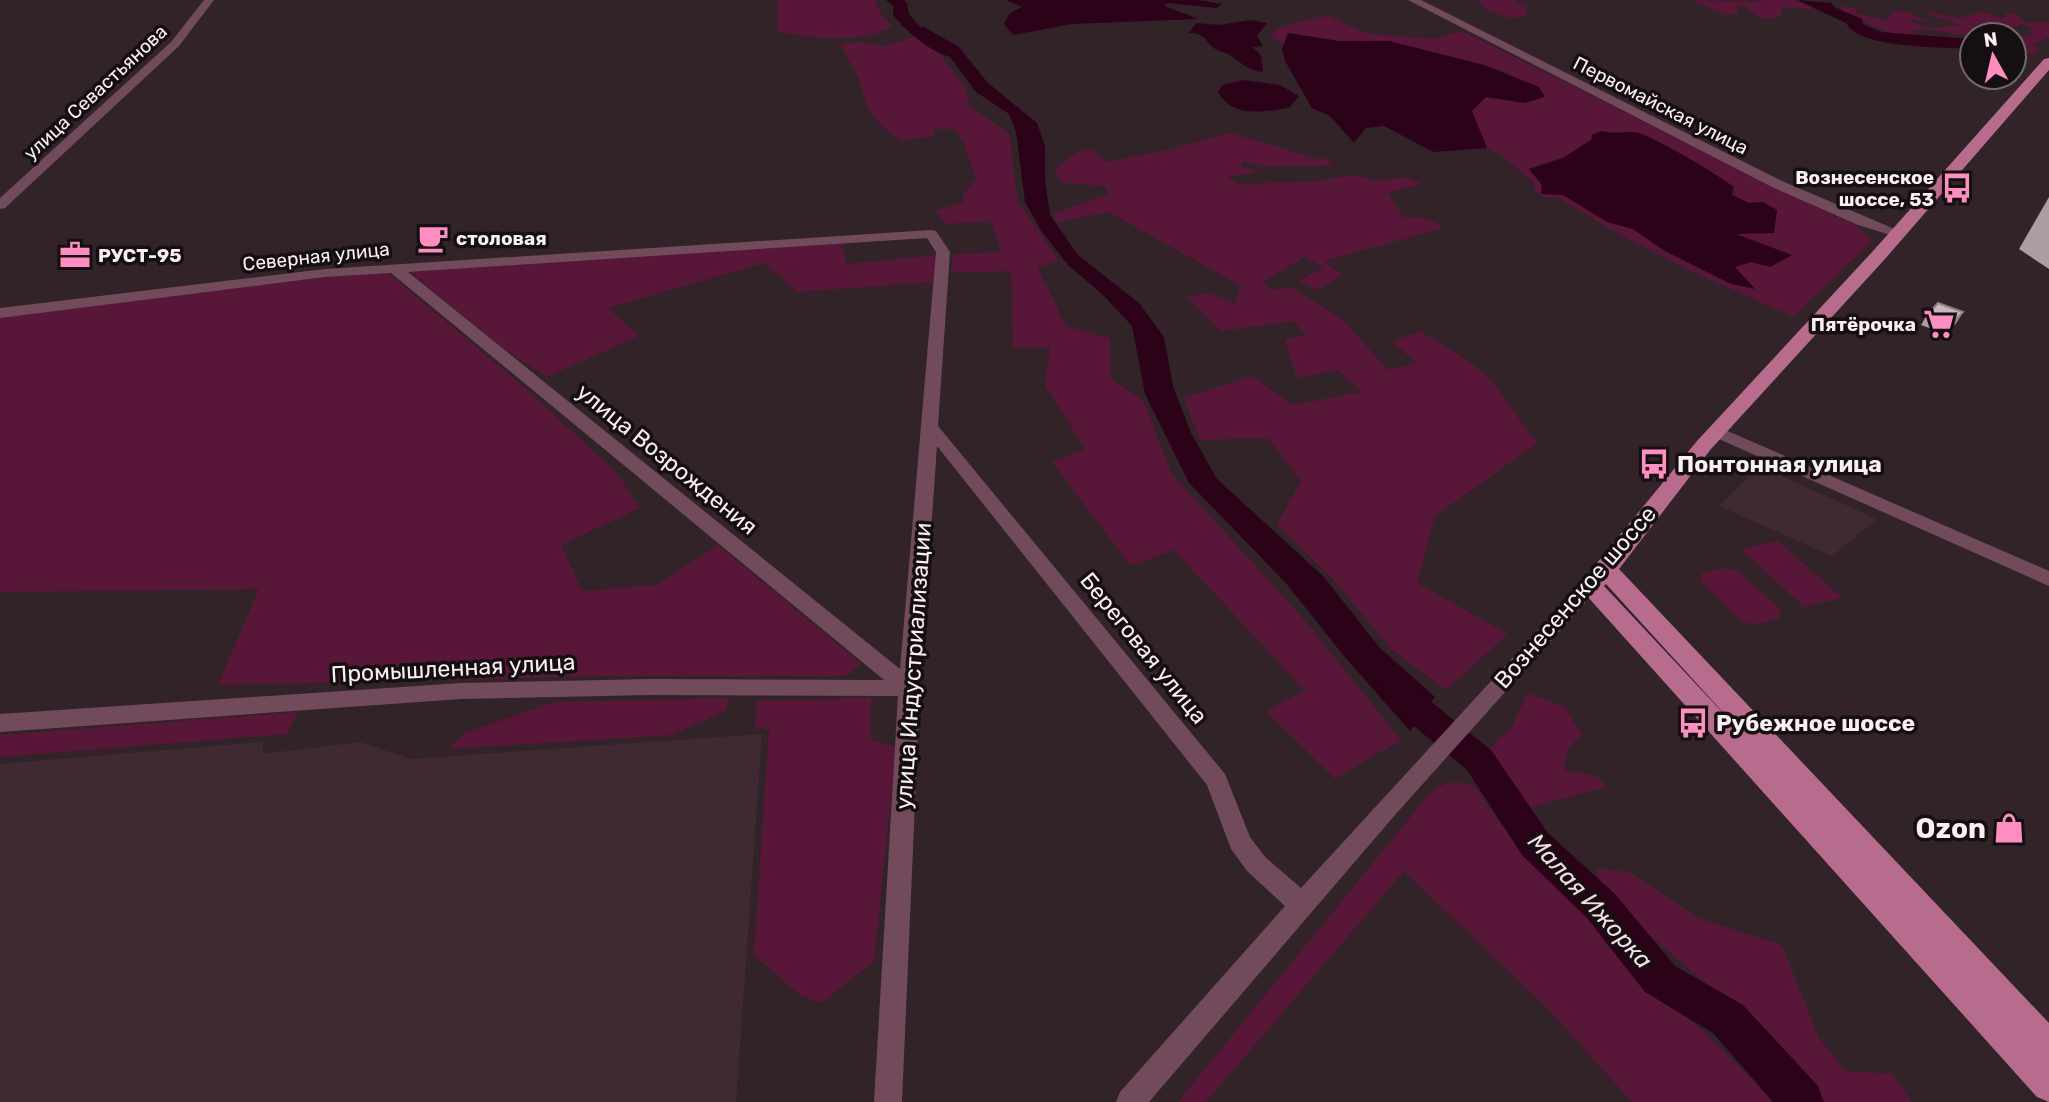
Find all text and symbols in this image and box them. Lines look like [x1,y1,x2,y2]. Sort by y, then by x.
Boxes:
street label: улица Севастьянова [19,20,172,165]
north arrow [1958,21,2028,91]
text: N [1982,27,1999,52]
street label: Первомайская улица [1570,51,1752,159]
place label: Вознесенское шоссе, 53 [1795,166,1934,211]
bus stop icon: Вознесенское шоссе, 53 [1940,171,1974,205]
cafe icon: столовая [416,221,450,255]
place label: столовая [456,227,547,250]
street label: Северная улица [241,237,391,276]
office icon: РУСТ-95 [58,238,92,272]
place label: РУСТ-95 [98,244,182,267]
supermarket icon: Пятёрочка [1922,307,1956,341]
place label: Пятёрочка [1811,313,1916,336]
street label: улица Возрождения [571,377,763,541]
bus stop icon: Понтонная улица [1637,447,1671,481]
place label: Понтонная улица [1677,450,1882,478]
street label: Вознесенское шоссе [1488,500,1662,694]
street label: улица Индустриализации [889,521,937,811]
street label: Береговая улица [1074,567,1214,729]
street label: Промышленная улица [330,648,576,688]
bus stop icon: Рубежное шоссе [1676,706,1710,740]
place label: Рубежное шоссе [1716,709,1915,737]
shop icon: Ozon [1992,811,2026,845]
place label: Ozon [1916,812,1986,845]
water label: Малая Ижорка [1522,828,1658,974]

